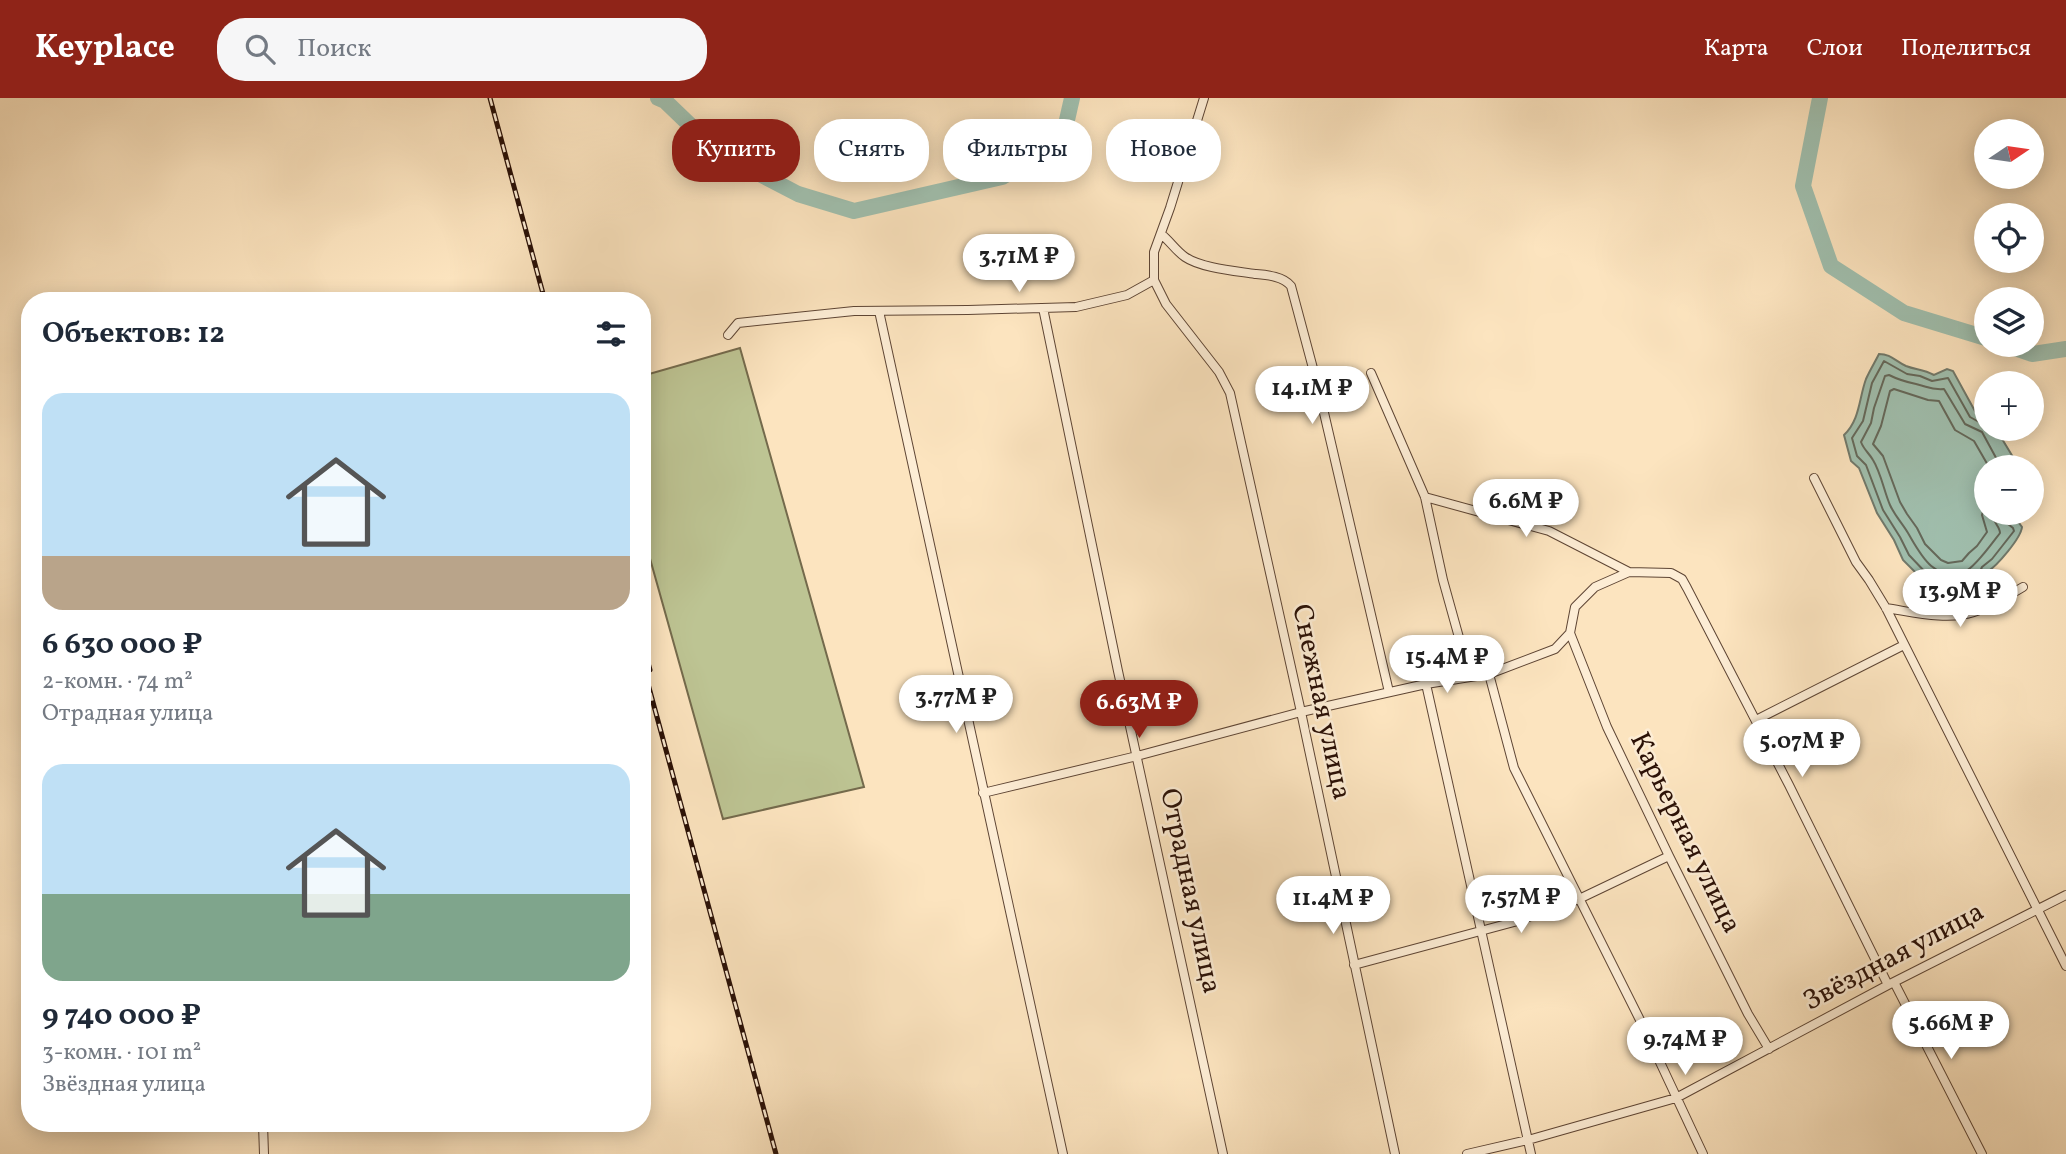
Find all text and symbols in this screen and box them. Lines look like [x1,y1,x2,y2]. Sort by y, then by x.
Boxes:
search box [217,18,707,81]
text: Keyplace [35,26,175,72]
icon: search [241,30,279,68]
text: Поиск [297,31,371,67]
text: Карта [1704,32,1769,66]
text: Слои [1807,32,1863,66]
text: Поделиться [1901,32,2031,66]
chip: Купить [672,119,800,182]
chip: Снять [814,119,929,182]
chip: Фильтры [943,119,1092,182]
chip: Новое [1106,119,1221,182]
north arrow [1974,119,2044,189]
map controls [1974,119,2044,525]
button: locate [1974,203,2044,273]
pin: 3.71M ₽ [954,234,1084,294]
text: 3.71M ₽ [979,241,1059,273]
button: layers [1974,287,2044,357]
text: Объектов: 12 [42,313,225,355]
icon: filters [592,315,630,353]
pin: 14.1M ₽ [1247,366,1377,426]
button: + [1974,371,2044,441]
text: 14.1M ₽ [1271,373,1353,405]
icon: home [273,439,399,565]
button: − [1974,455,2044,525]
pin: 6.6M ₽ [1469,480,1583,539]
text: 6.6M ₽ [1489,486,1563,518]
pin: 13.9M ₽ [1895,570,2025,629]
text: 13.9M ₽ [1919,576,2001,608]
street label: Снежная улица [1281,601,1361,803]
text: 6 630 000 ₽ [42,624,203,666]
pin: 15.4M ₽ [1382,636,1512,695]
text: 15.4M ₽ [1405,642,1489,674]
text: 2-комн. · 74 m² [42,666,193,698]
pin: 3.77M ₽ [891,676,1021,735]
pin: 6.63M ₽ [1074,680,1204,740]
text: 3.77M ₽ [915,682,997,714]
text: 6.63M ₽ [1096,687,1182,719]
text: Отрадная улица [42,698,214,730]
pin: 5.07M ₽ [1737,720,1867,779]
street label: Карьерная улица [1619,726,1751,940]
text: 5.07M ₽ [1759,726,1845,758]
street label: Отрадная улица [1149,785,1231,997]
icon: home [273,810,399,936]
pin: 11.4M ₽ [1268,876,1398,936]
pin: 7.57M ₽ [1456,876,1586,935]
text: 7.57M ₽ [1481,882,1561,914]
text: 11.4M ₽ [1292,883,1374,915]
street label: Звёздная улица [1797,893,1991,1021]
text: 9 740 000 ₽ [42,995,201,1037]
pin: 5.66M ₽ [1886,1002,2016,1061]
text: 5.66M ₽ [1908,1008,1994,1040]
pin: 9.74M ₽ [1620,1018,1750,1077]
text: 9.74M ₽ [1643,1024,1727,1056]
text: 3-комн. · 101 m² [42,1037,201,1069]
text: Звёздная улица [42,1069,206,1101]

